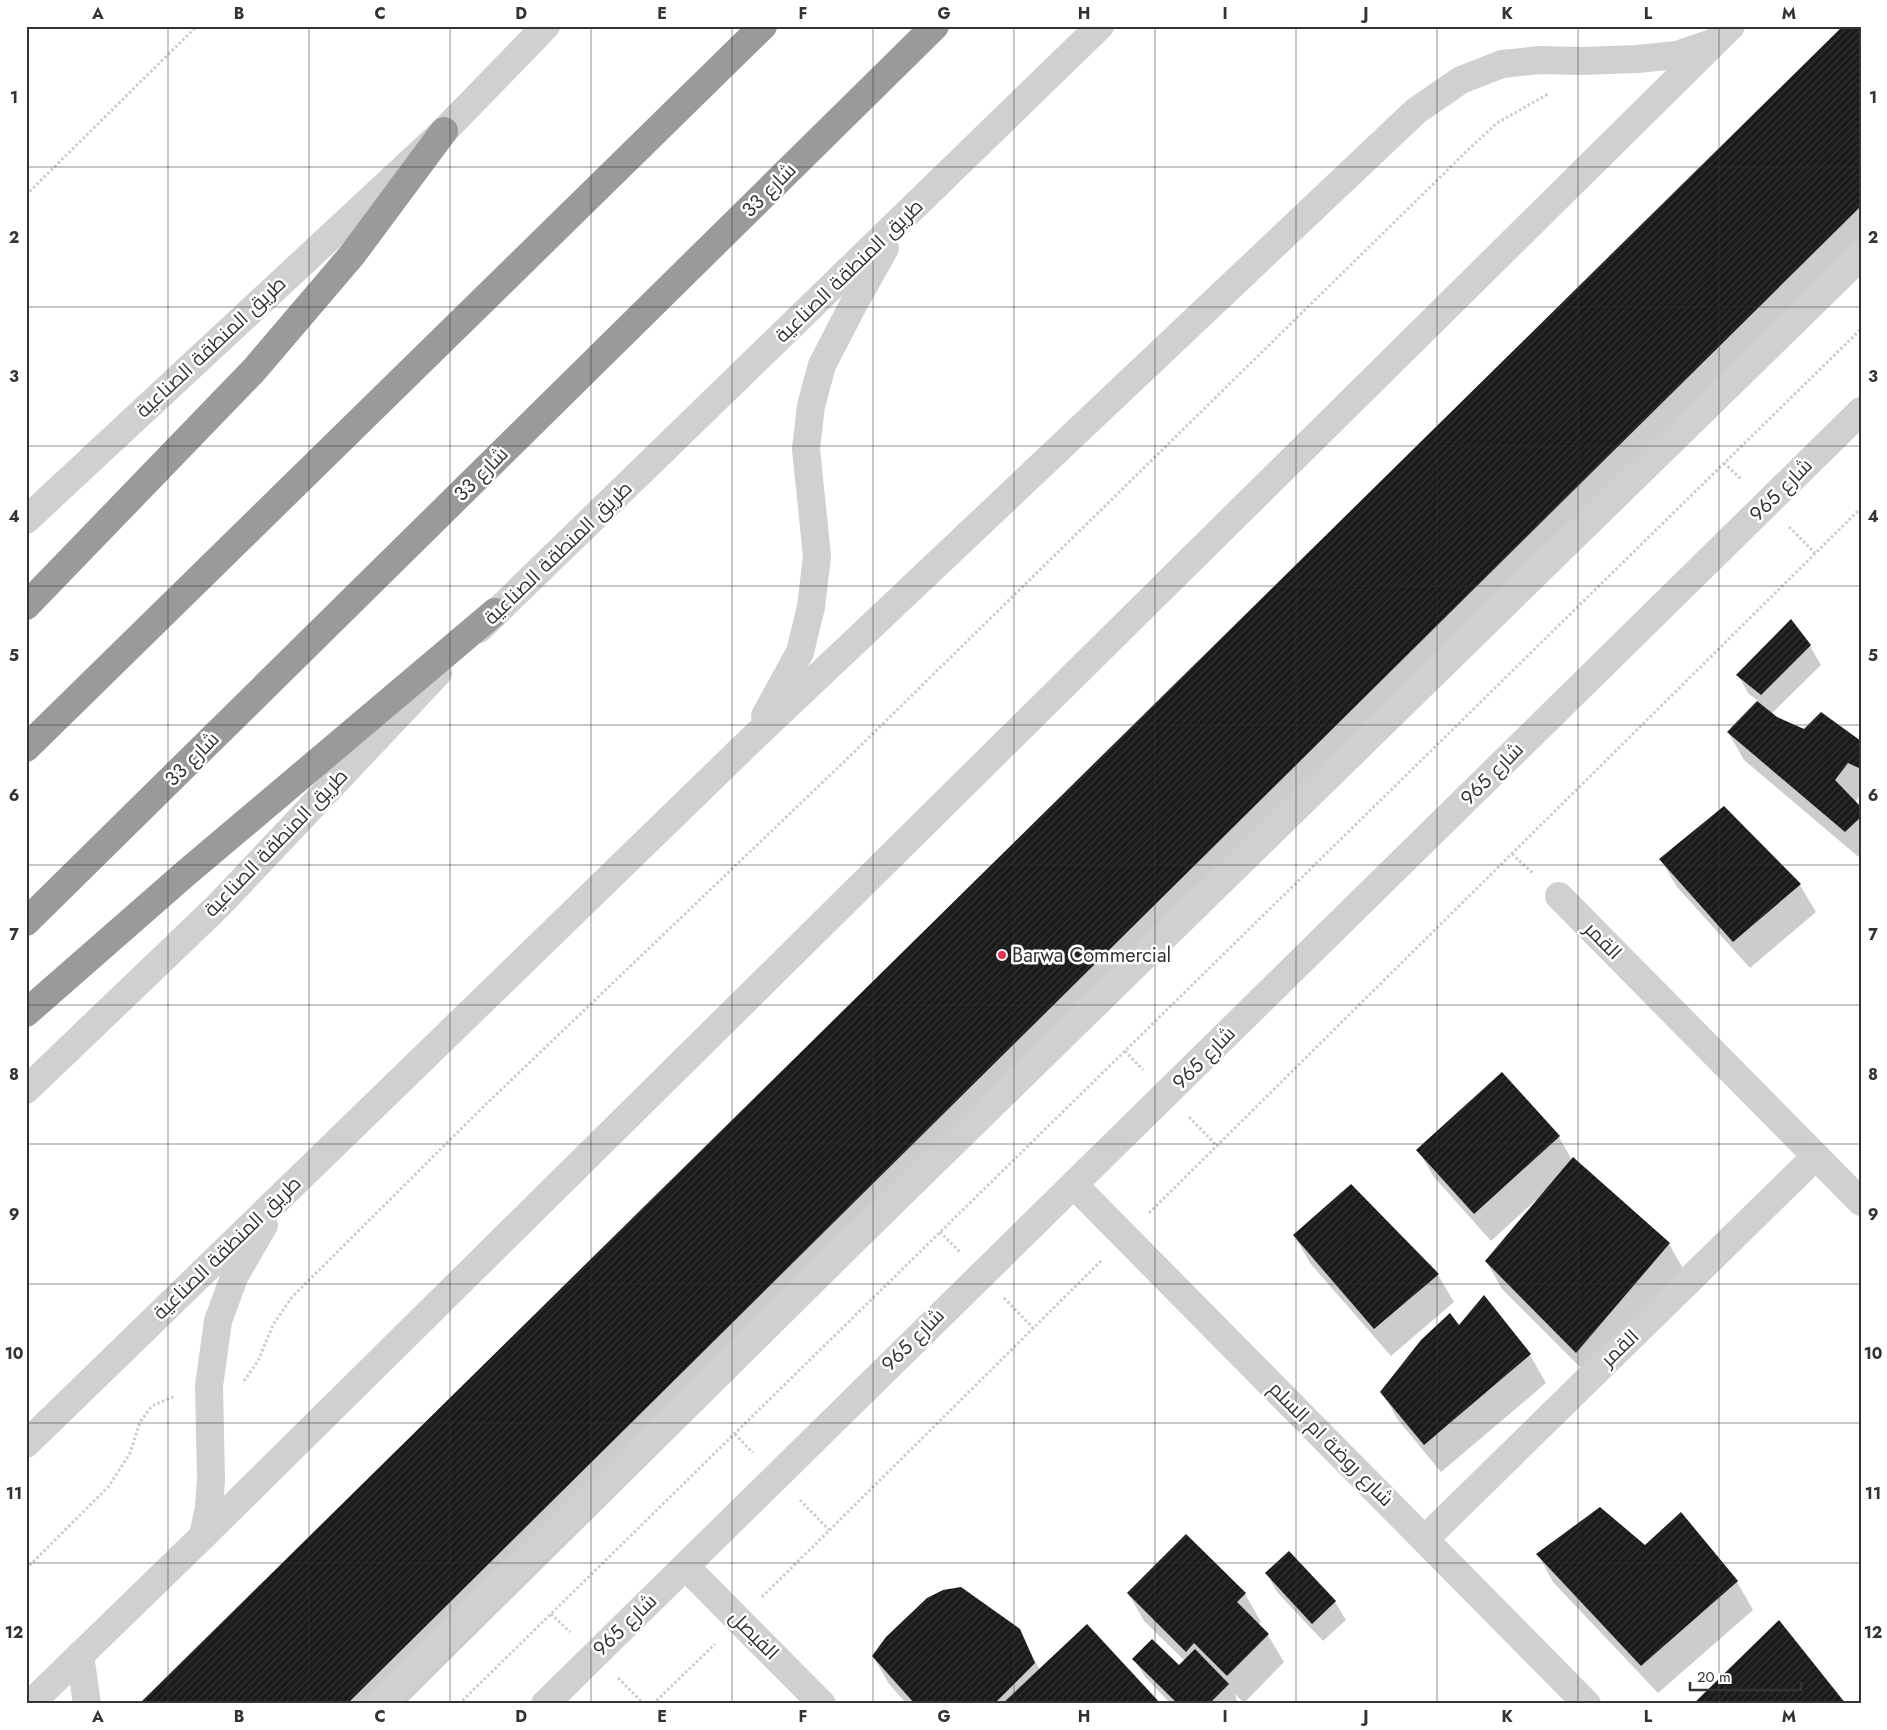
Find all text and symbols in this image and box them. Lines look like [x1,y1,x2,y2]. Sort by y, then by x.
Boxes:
text: A [91,2,104,25]
text: B [234,2,244,25]
text: C [374,2,386,25]
text: D [515,2,527,25]
text: E [657,2,667,25]
text: F [799,2,807,25]
text: G [937,2,951,25]
text: H [1078,2,1090,25]
text: I [1222,2,1228,25]
text: J [1360,2,1369,25]
text: K [1501,2,1513,25]
text: L [1644,2,1653,25]
text: M [1782,2,1796,25]
text: 1 [10,86,18,109]
text: 1 [1869,86,1877,109]
street label: شارع 33 [735,156,803,224]
street label: طريق المنطقة الصناعية [768,192,930,350]
text: 2 [9,226,19,249]
text: 2 [1868,226,1878,249]
street label: طريق المنطقة الصناعية [129,269,293,425]
text: 3 [9,365,19,388]
text: 3 [1868,365,1878,388]
street label: شارع 33 [447,440,515,508]
street label: شارع 965 [1743,452,1819,528]
street label: طريق المنطقة الصناعية [477,474,639,632]
text: 4 [8,505,20,528]
text: 4 [1867,505,1879,528]
text: 5 [9,644,19,667]
text: 5 [1868,644,1878,667]
street label: شارع 33 [158,725,226,793]
street label: شارع 965 [1454,736,1530,812]
street label: طريق المنطقة الصناعية [197,762,355,924]
text: 6 [9,784,19,807]
text: 6 [1868,784,1878,807]
street label: القمر [1577,915,1629,967]
text: 7 [9,923,19,946]
text: 7 [1868,923,1878,946]
place label: Barwa Commercial [1012,941,1171,970]
marker: Barwa Commercial [996,949,1008,961]
street label: شارع 965 [1166,1020,1242,1096]
text: 8 [9,1063,19,1086]
text: 8 [1868,1063,1878,1086]
street label: طريق المنطقة الصناعية [146,1169,308,1327]
text: 9 [9,1203,19,1226]
text: 9 [1868,1203,1878,1226]
street label: شارع 965 [875,1302,951,1378]
street label: القمر [1594,1323,1646,1374]
text: 10 [5,1342,23,1365]
text: 10 [1864,1342,1882,1365]
street label: شارع روضة ام السلم [1262,1375,1400,1513]
text: 11 [6,1482,22,1505]
text: 11 [1865,1482,1881,1505]
street label: شارع 965 [586,1587,664,1663]
street label: الفيصل [722,1603,786,1667]
text: 12 [5,1621,23,1644]
text: 12 [1864,1621,1882,1644]
scale bar [1690,1660,1801,1692]
text: 20 m [1697,1666,1731,1688]
text: A [91,1705,104,1728]
text: B [234,1705,244,1728]
text: C [374,1705,386,1728]
text: D [515,1705,527,1728]
text: E [657,1705,667,1728]
text: F [799,1705,807,1728]
text: G [937,1705,951,1728]
text: H [1078,1705,1090,1728]
text: I [1222,1705,1228,1728]
text: J [1360,1705,1369,1728]
text: K [1501,1705,1513,1728]
text: L [1644,1705,1653,1728]
text: M [1782,1705,1796,1728]

